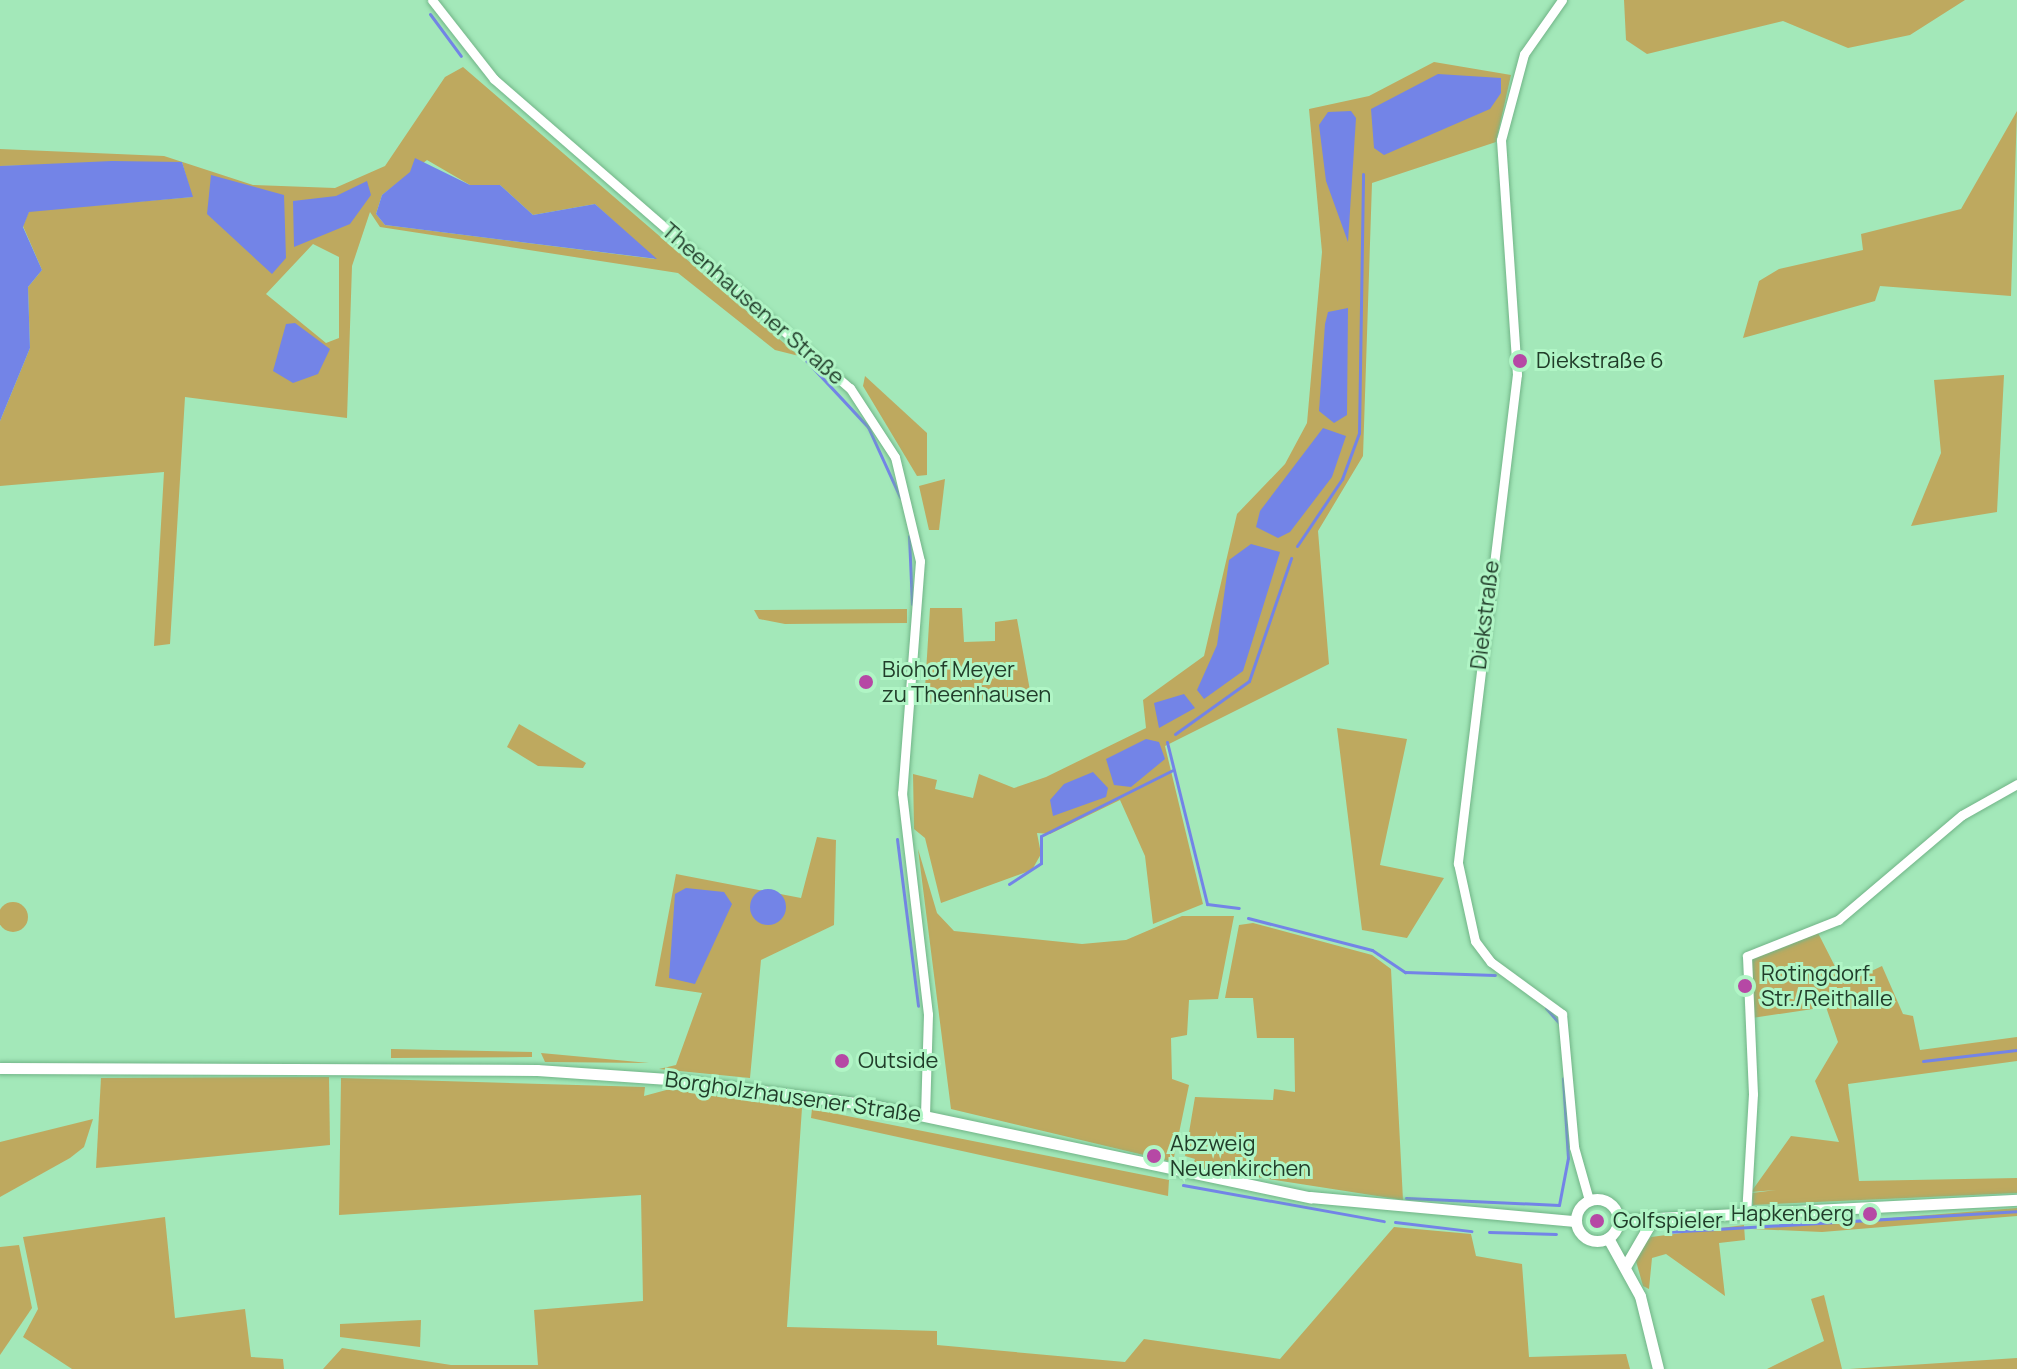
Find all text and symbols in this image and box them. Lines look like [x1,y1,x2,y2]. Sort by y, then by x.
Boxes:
street label: Theenhausener Straße [656,217,850,391]
place label: Diekstraße 6 [1536,348,1664,374]
marker: Diekstraße 6 [1511,352,1529,370]
street label: Diekstraße [1465,559,1505,671]
place label: Biohof Meyer zu Theenhausen [882,656,1051,708]
marker: Biohof Meyer zu Theenhausen [857,673,875,691]
place label: Rotingdorf. Str./Reithalle [1761,960,1893,1012]
marker: Rotingdorf. Str./Reithalle [1736,977,1754,995]
place label: Outside [858,1048,938,1074]
marker: Outside [833,1052,851,1070]
street label: Borgholzhausener Straße [663,1066,923,1128]
place label: Abzweig Neuenkirchen [1170,1130,1311,1182]
marker: Abzweig Neuenkirchen [1145,1147,1163,1165]
place label: Hapkenberg [1731,1201,1854,1227]
marker: Hapkenberg [1861,1205,1879,1223]
place label: Golfspieler [1613,1208,1723,1234]
marker: Golfspieler [1588,1212,1606,1230]

